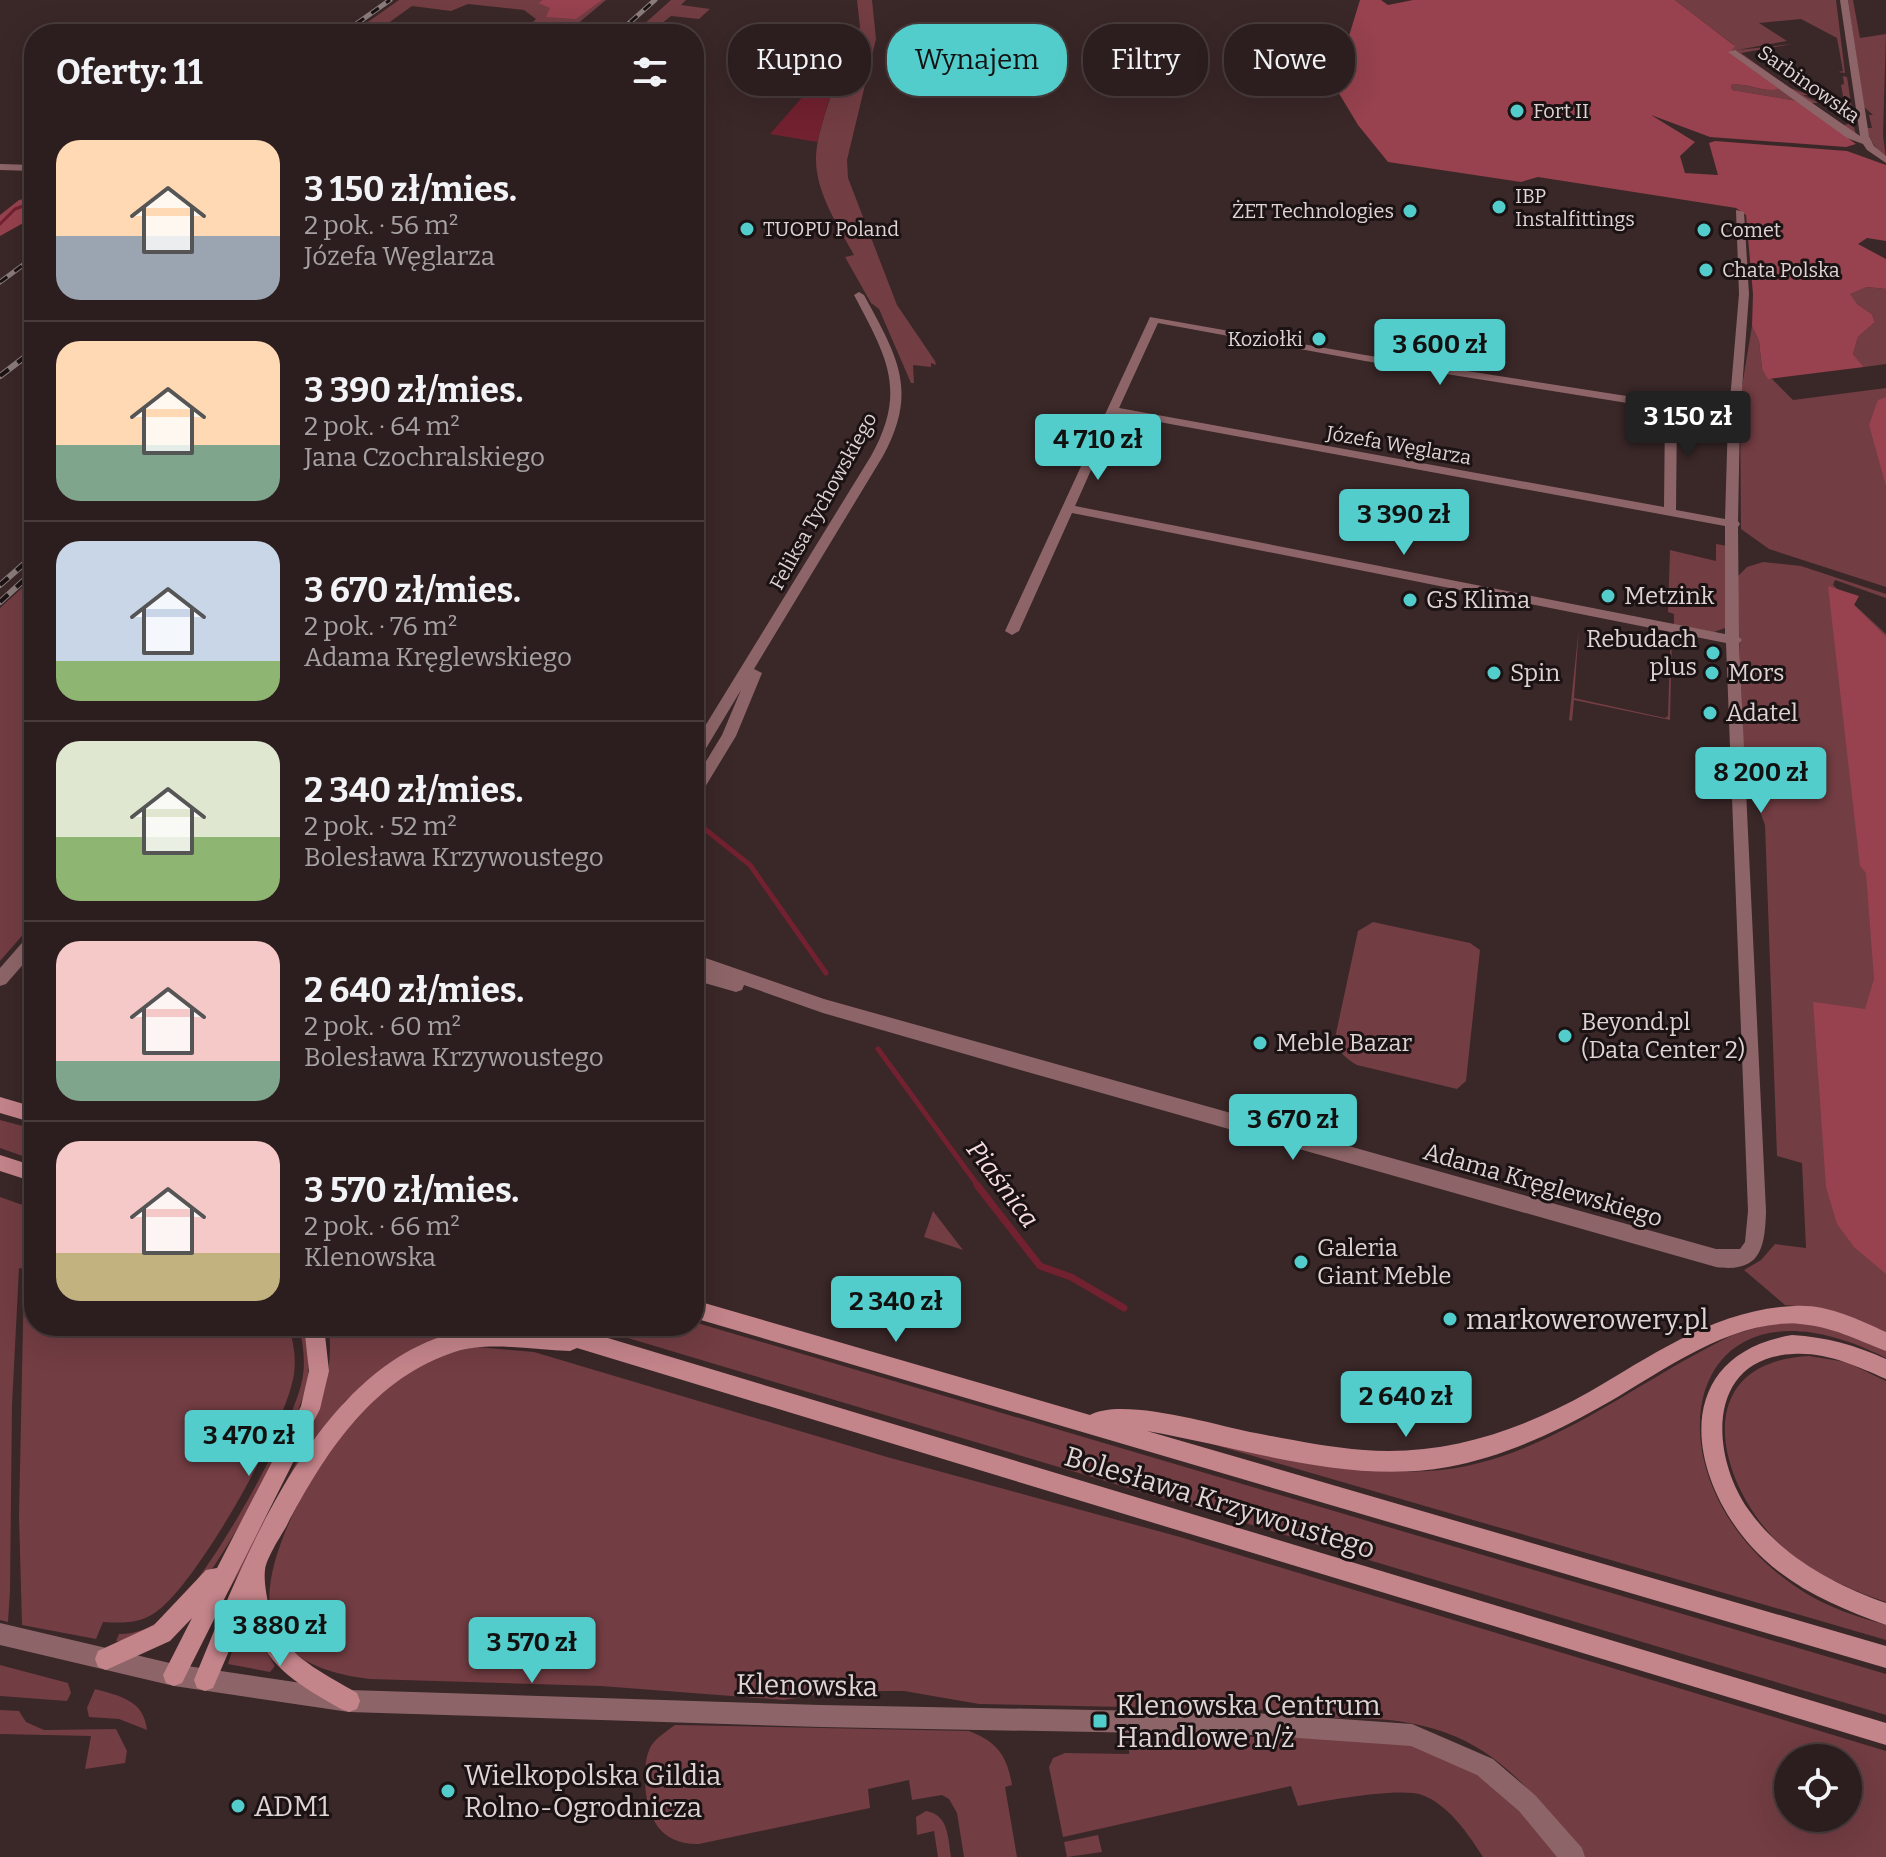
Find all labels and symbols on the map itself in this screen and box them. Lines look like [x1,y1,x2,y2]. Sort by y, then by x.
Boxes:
street label: Sarbinowska [1753,40,1865,128]
place label: Fort II [1533,99,1589,123]
marker: Fort II [1508,102,1526,120]
place label: IBP Instalfittings [1515,184,1635,231]
marker: IBP Instalfittings [1490,198,1508,216]
place label: ŻET Technologies [1232,199,1394,223]
marker: ŻET Technologies [1401,202,1419,220]
place label: TUOPU Poland [763,217,899,241]
place label: Comet [1720,218,1781,242]
marker: TUOPU Poland [738,220,756,238]
marker: Comet [1695,221,1713,239]
place label: Chata Polska [1722,258,1840,282]
marker: Chata Polska [1697,261,1715,279]
pin: 3 600 zł [1357,319,1523,387]
place label: Koziołki [1227,327,1303,351]
marker: Koziołki [1310,330,1328,348]
pin: 3 150 zł [1605,391,1771,459]
street label: Feliksa Tychowskiego [764,408,882,594]
pin: 4 710 zł [1015,414,1181,482]
street label: Józefa Węglarza [1324,420,1473,470]
pin: 3 390 zł [1321,489,1487,557]
place label: Metzink [1624,582,1715,610]
place label: GS Klima [1426,586,1530,614]
marker: Metzink [1599,587,1617,605]
marker: GS Klima [1401,591,1419,609]
place label: Rebudach plus [1586,625,1697,681]
marker: Rebudach plus [1704,644,1722,662]
place label: Spin [1510,659,1560,687]
place label: Mors [1728,659,1785,687]
marker: Spin [1485,664,1503,682]
marker: Mors [1703,664,1721,682]
place label: Adatel [1726,699,1798,727]
marker: Adatel [1701,704,1719,722]
pin: 8 200 zł [1678,747,1844,815]
place label: Beyond.pl (Data Center 2) [1581,1008,1745,1064]
marker: Beyond.pl (Data Center 2) [1556,1027,1574,1045]
place label: Meble Bazar [1276,1029,1413,1057]
marker: Meble Bazar [1251,1034,1269,1052]
pin: 3 670 zł [1210,1094,1376,1162]
water label: Piaśnica [960,1135,1045,1234]
street label: Adama Kręglewskiego [1420,1137,1666,1233]
place label: Galeria Giant Meble [1317,1234,1451,1290]
marker: Galeria Giant Meble [1292,1253,1310,1271]
pin: 2 340 zł [813,1276,979,1344]
place label: markowerowery.pl [1466,1303,1708,1336]
marker: markowerowery.pl [1441,1310,1459,1328]
pin: 2 640 zł [1323,1371,1489,1439]
pin: 3 470 zł [166,1410,332,1478]
street label: Bolesława Krzywoustego [1061,1440,1379,1565]
pin: 3 880 zł [197,1600,363,1668]
pin: 3 570 zł [449,1617,615,1685]
street label: Klenowska [736,1668,878,1703]
place label: Klenowska Centrum Handlowe n/ż [1116,1689,1381,1754]
marker: Klenowska Centrum Handlowe n/ż [1091,1712,1109,1730]
place label: Wielkopolska Gildia Rolno-Ogrodnicza [464,1759,721,1824]
marker: Wielkopolska Gildia Rolno-Ogrodnicza [439,1782,457,1800]
place label: ADM1 [254,1790,330,1823]
marker: ADM1 [229,1797,247,1815]

